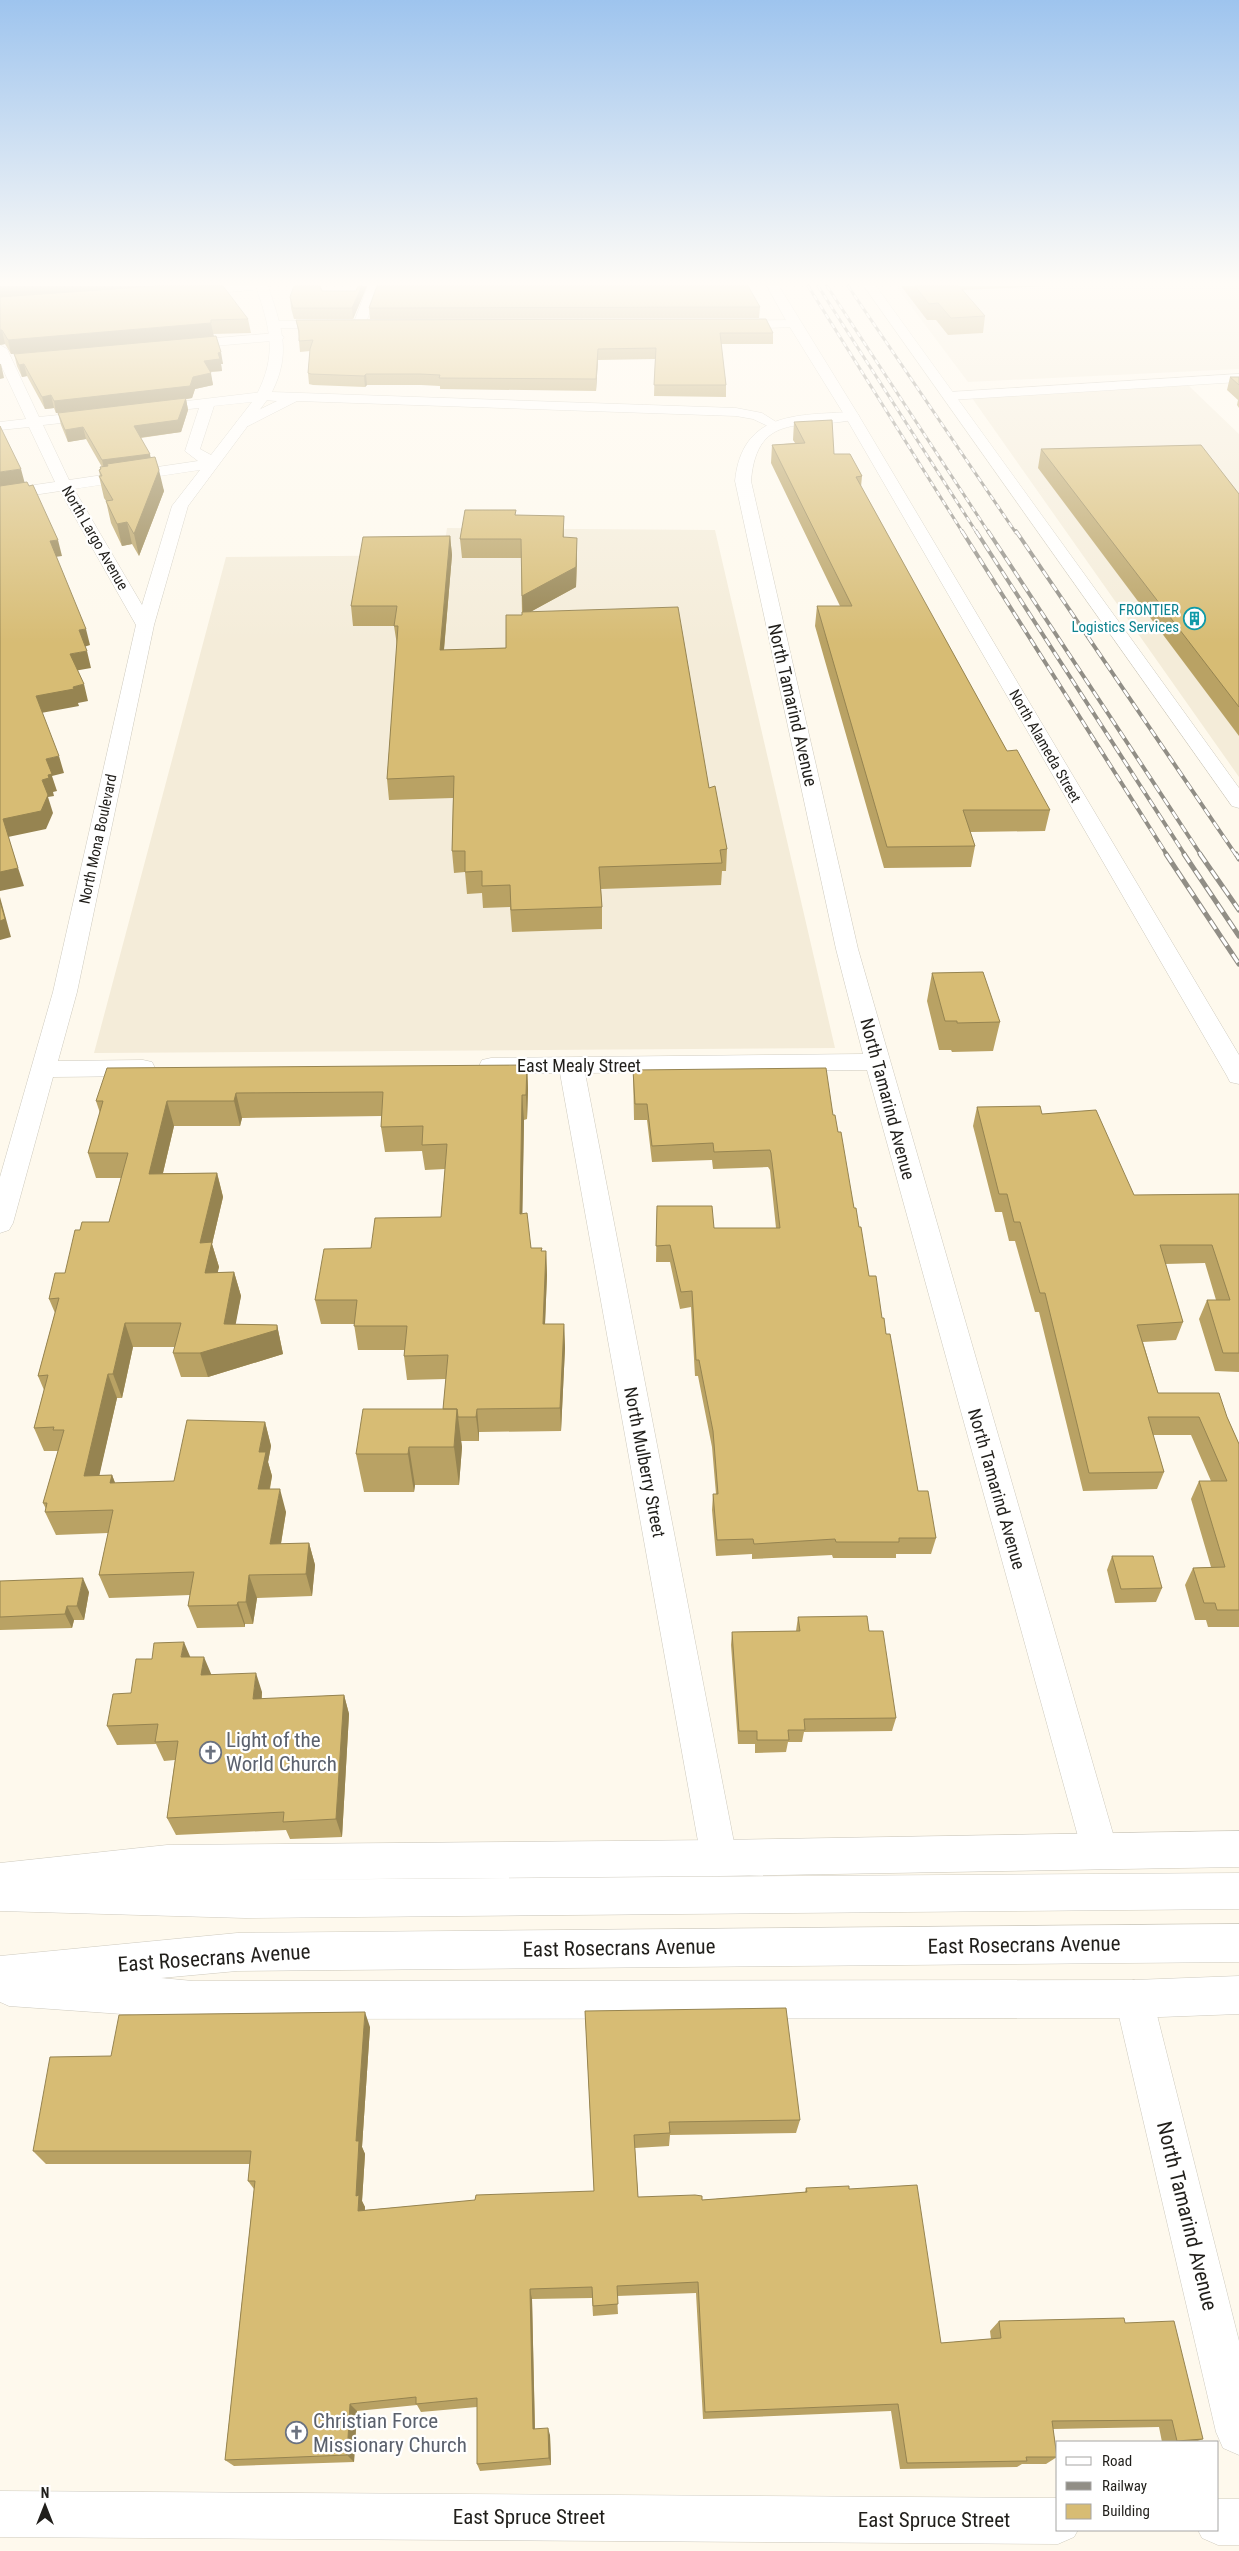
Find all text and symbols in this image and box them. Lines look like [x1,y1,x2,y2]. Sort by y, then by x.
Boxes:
street label: North Largo Avenue [58,483,132,593]
place label: FRONTIER Logistics Services [1071,601,1179,636]
building icon: FRONTIER Logistics Services [1183,607,1207,631]
street label: North Tamarind Avenue [764,622,822,788]
street label: North Alameda Street [1005,686,1085,806]
street label: North Mona Boulevard [75,772,121,906]
street label: North Tamarind Avenue [856,1016,920,1182]
street label: East Mealy Street [517,1055,641,1076]
street label: North Mulberry Street [620,1385,670,1539]
street label: North Tamarind Avenue [964,1406,1030,1572]
place label: Light of the World Church [226,1728,337,1776]
church icon: Light of the World Church [198,1740,222,1764]
street label: East Rosecrans Avenue [927,1931,1121,1959]
street label: East Rosecrans Avenue [522,1934,716,1962]
street label: East Rosecrans Avenue [117,1939,311,1977]
street label: North Tamarind Avenue [1152,2119,1222,2313]
place label: Christian Force Missionary Church [313,2409,467,2457]
church icon: Christian Force Missionary Church [285,2421,309,2445]
legend [1056,2441,1219,2531]
text: Road [1102,2452,1132,2470]
text: Railway [1102,2477,1147,2495]
north arrow [20,2481,70,2531]
text: N [41,2485,49,2501]
text: Building [1102,2502,1150,2520]
street label: East Spruce Street [453,2505,605,2529]
street label: East Spruce Street [858,2508,1010,2532]

